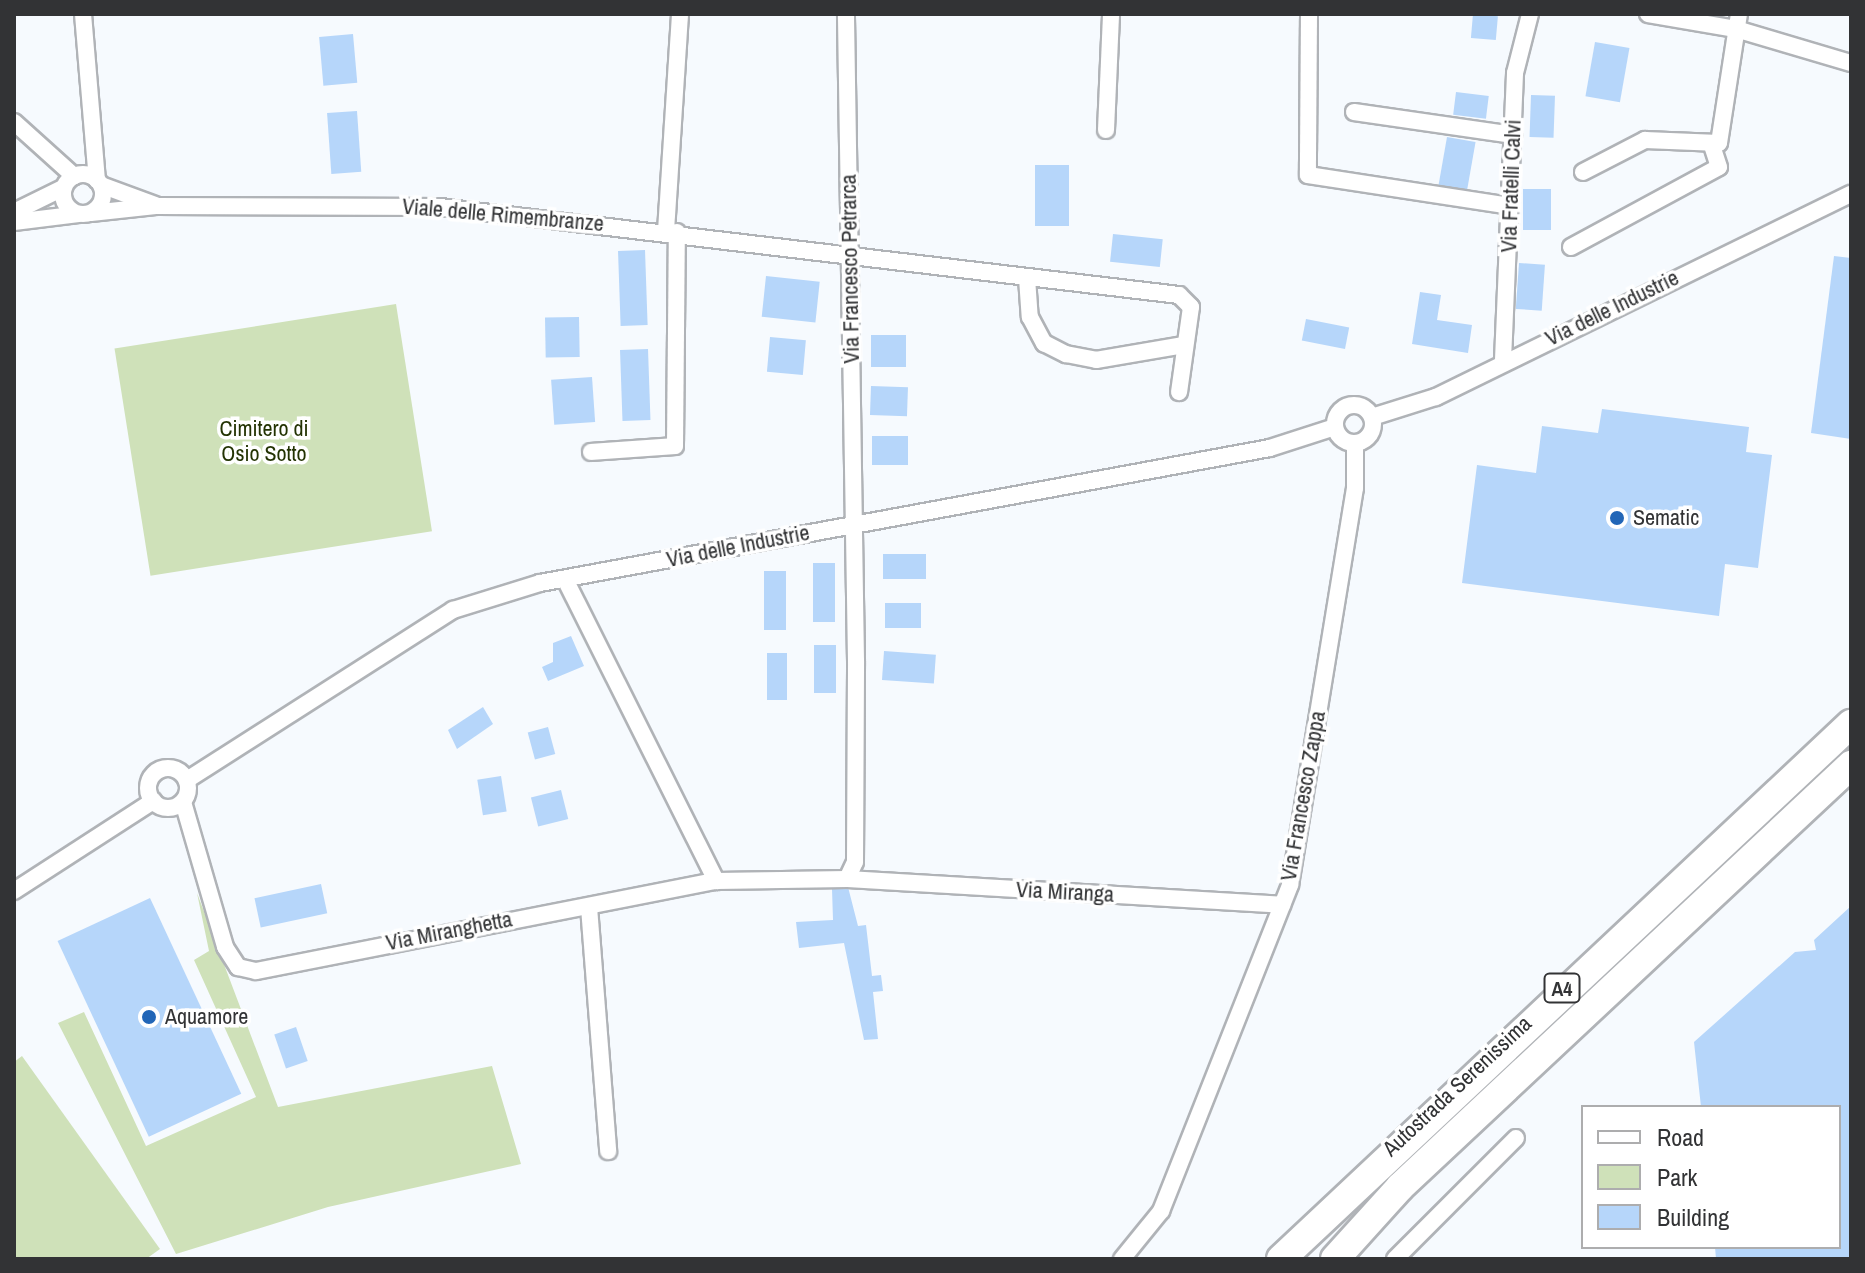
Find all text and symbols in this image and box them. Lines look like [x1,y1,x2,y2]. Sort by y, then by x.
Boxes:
street label: Via Fratelli Calvi [1495,119,1527,253]
street label: Via Francesco Petrarca [835,174,865,364]
street label: Viale delle Rimembranze [401,193,605,237]
street label: Via delle Industrie [1541,264,1683,352]
park label: Cimitero di Osio Sotto [219,415,309,466]
place label: Sematic [1633,505,1699,531]
marker: Sematic [1608,509,1626,527]
street label: Via delle Industrie [664,519,812,573]
street label: Via Francesco Zappa [1275,709,1331,883]
street label: Via Miranga [1015,876,1115,908]
street label: Via Miranghetta [384,906,514,956]
road number: A4 [1542,972,1582,1004]
place label: Aquamore [165,1004,248,1030]
marker: Aquamore [140,1008,158,1026]
street label: Autostrada Serenissima [1377,1010,1537,1162]
legend [1581,1105,1841,1249]
text: Road [1657,1121,1704,1153]
text: Park [1657,1161,1697,1193]
text: Building [1657,1201,1729,1233]

